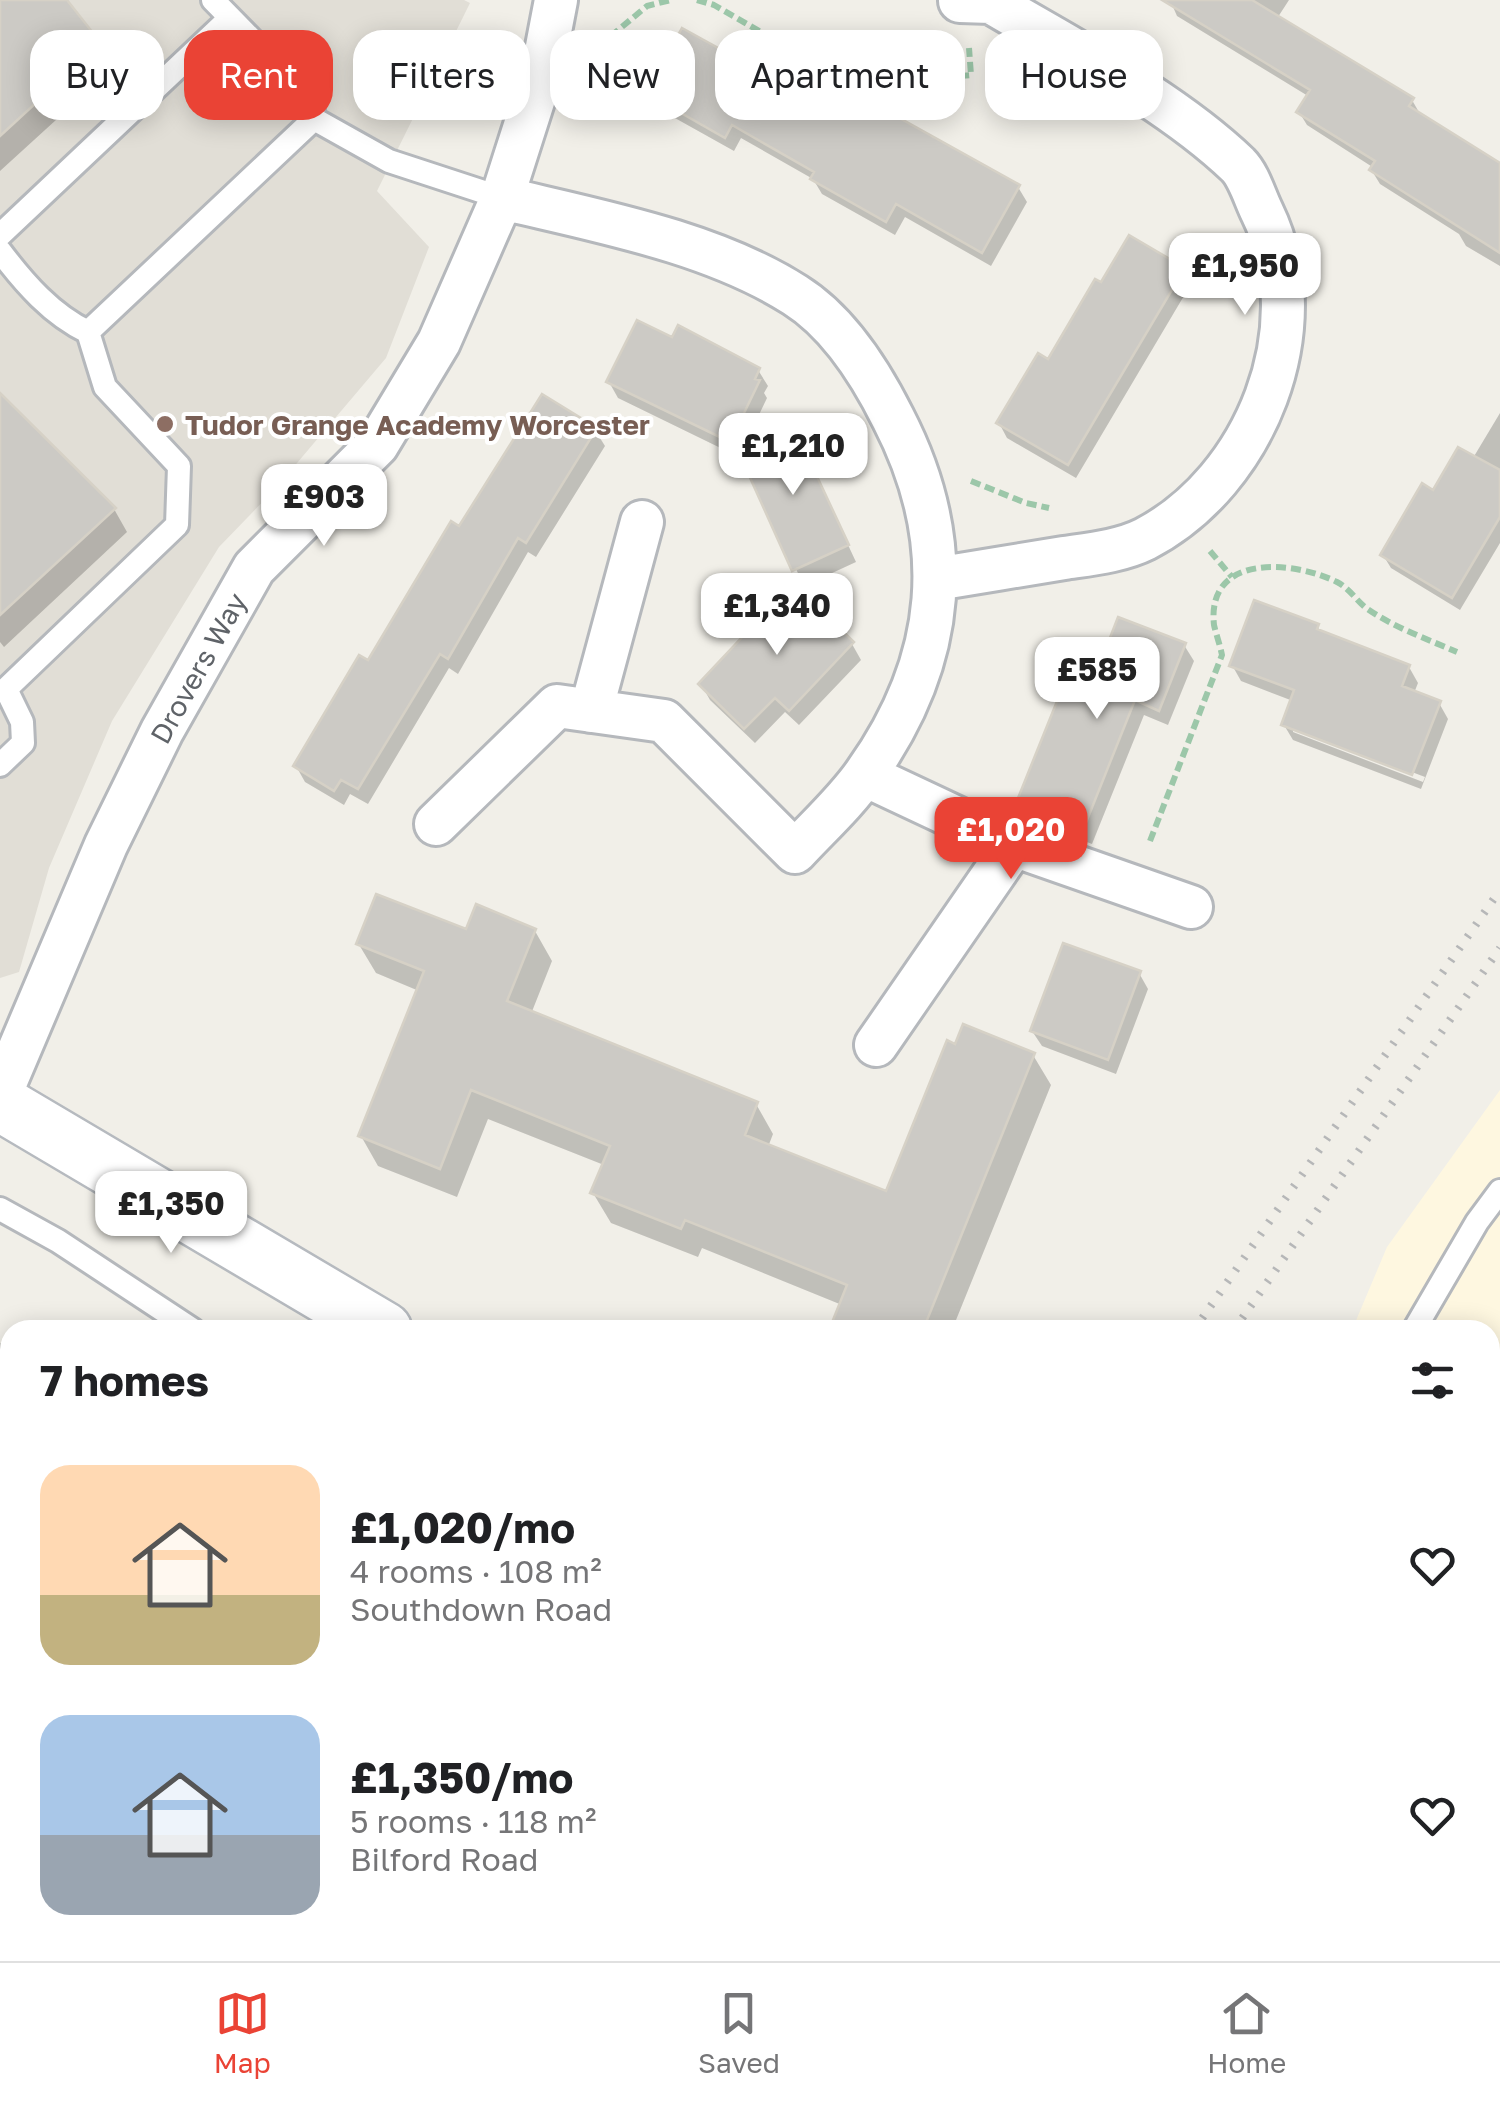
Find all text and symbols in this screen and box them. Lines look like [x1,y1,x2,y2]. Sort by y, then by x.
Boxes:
chip: Buy [30,30,164,120]
chip: Rent [184,30,333,120]
chip: Filters [353,30,530,120]
chip: New [550,30,695,120]
chip: Apartment [715,30,965,120]
chip: House [985,30,1163,120]
pin: £1,950 [1164,233,1326,318]
text: £1,950 [1191,246,1299,284]
place label: Tudor Grange Academy Worcester [185,408,650,441]
marker: Tudor Grange Academy Worcester [154,413,176,435]
pin: £1,210 [712,413,874,498]
text: £1,210 [741,426,845,464]
pin: £903 [265,464,383,549]
text: £903 [283,477,365,515]
pin: £1,340 [696,573,858,658]
text: £1,340 [723,586,831,624]
street label: Drovers Way [143,587,253,749]
pin: £585 [1038,637,1156,722]
text: £585 [1057,650,1137,688]
pin: £1,020 [930,797,1092,882]
text: £1,020 [957,810,1065,848]
pin: £1,350 [90,1171,252,1256]
text: £1,350 [117,1184,225,1222]
icon: filters [1405,1353,1460,1408]
text: 7 homes [40,1355,209,1405]
text: £1,020/mo [350,1502,575,1552]
icon: home [120,1505,240,1625]
icon: heart [1405,1538,1460,1593]
text: 4 rooms · 108 m² [350,1552,602,1590]
text: Southdown Road [350,1590,612,1628]
text: £1,350/mo [350,1752,573,1802]
icon: home [120,1755,240,1875]
icon: heart [1405,1788,1460,1843]
text: 5 rooms · 118 m² [350,1802,596,1840]
text: Bilford Road [350,1840,538,1878]
tab: Map [214,1986,271,2079]
tab: Saved [698,1986,780,2079]
tab: Home [1207,1986,1286,2079]

